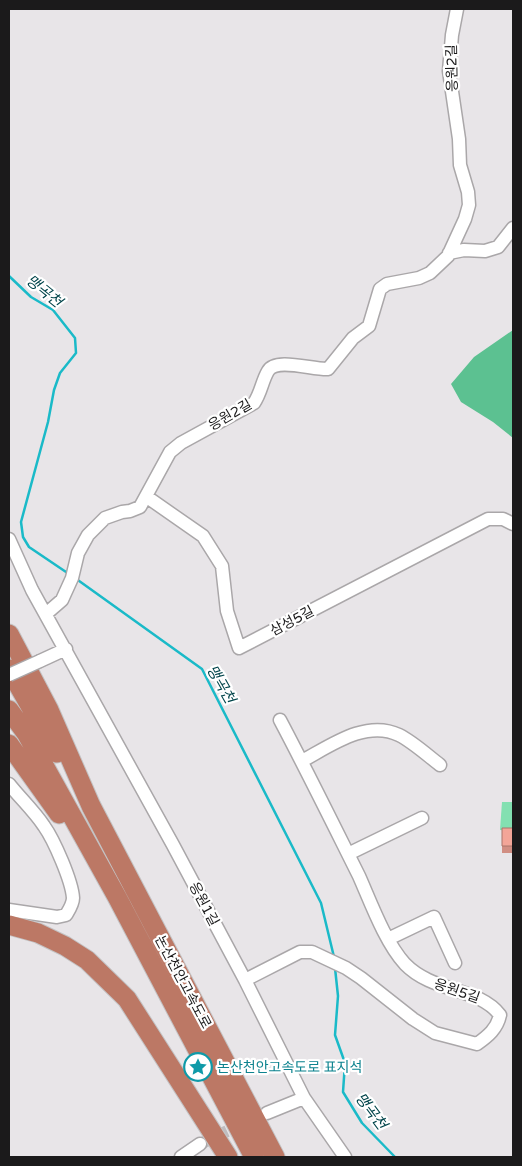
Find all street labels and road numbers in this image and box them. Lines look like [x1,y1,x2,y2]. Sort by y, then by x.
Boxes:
street label: 응원2길 [443,44,461,92]
street label: 응원2길 [205,396,255,434]
street label: 삼성5길 [267,602,317,640]
street label: 응원1길 [185,879,223,929]
street label: 논산천안고속도로 [151,933,215,1032]
street label: 응원5길 [432,975,482,1007]

